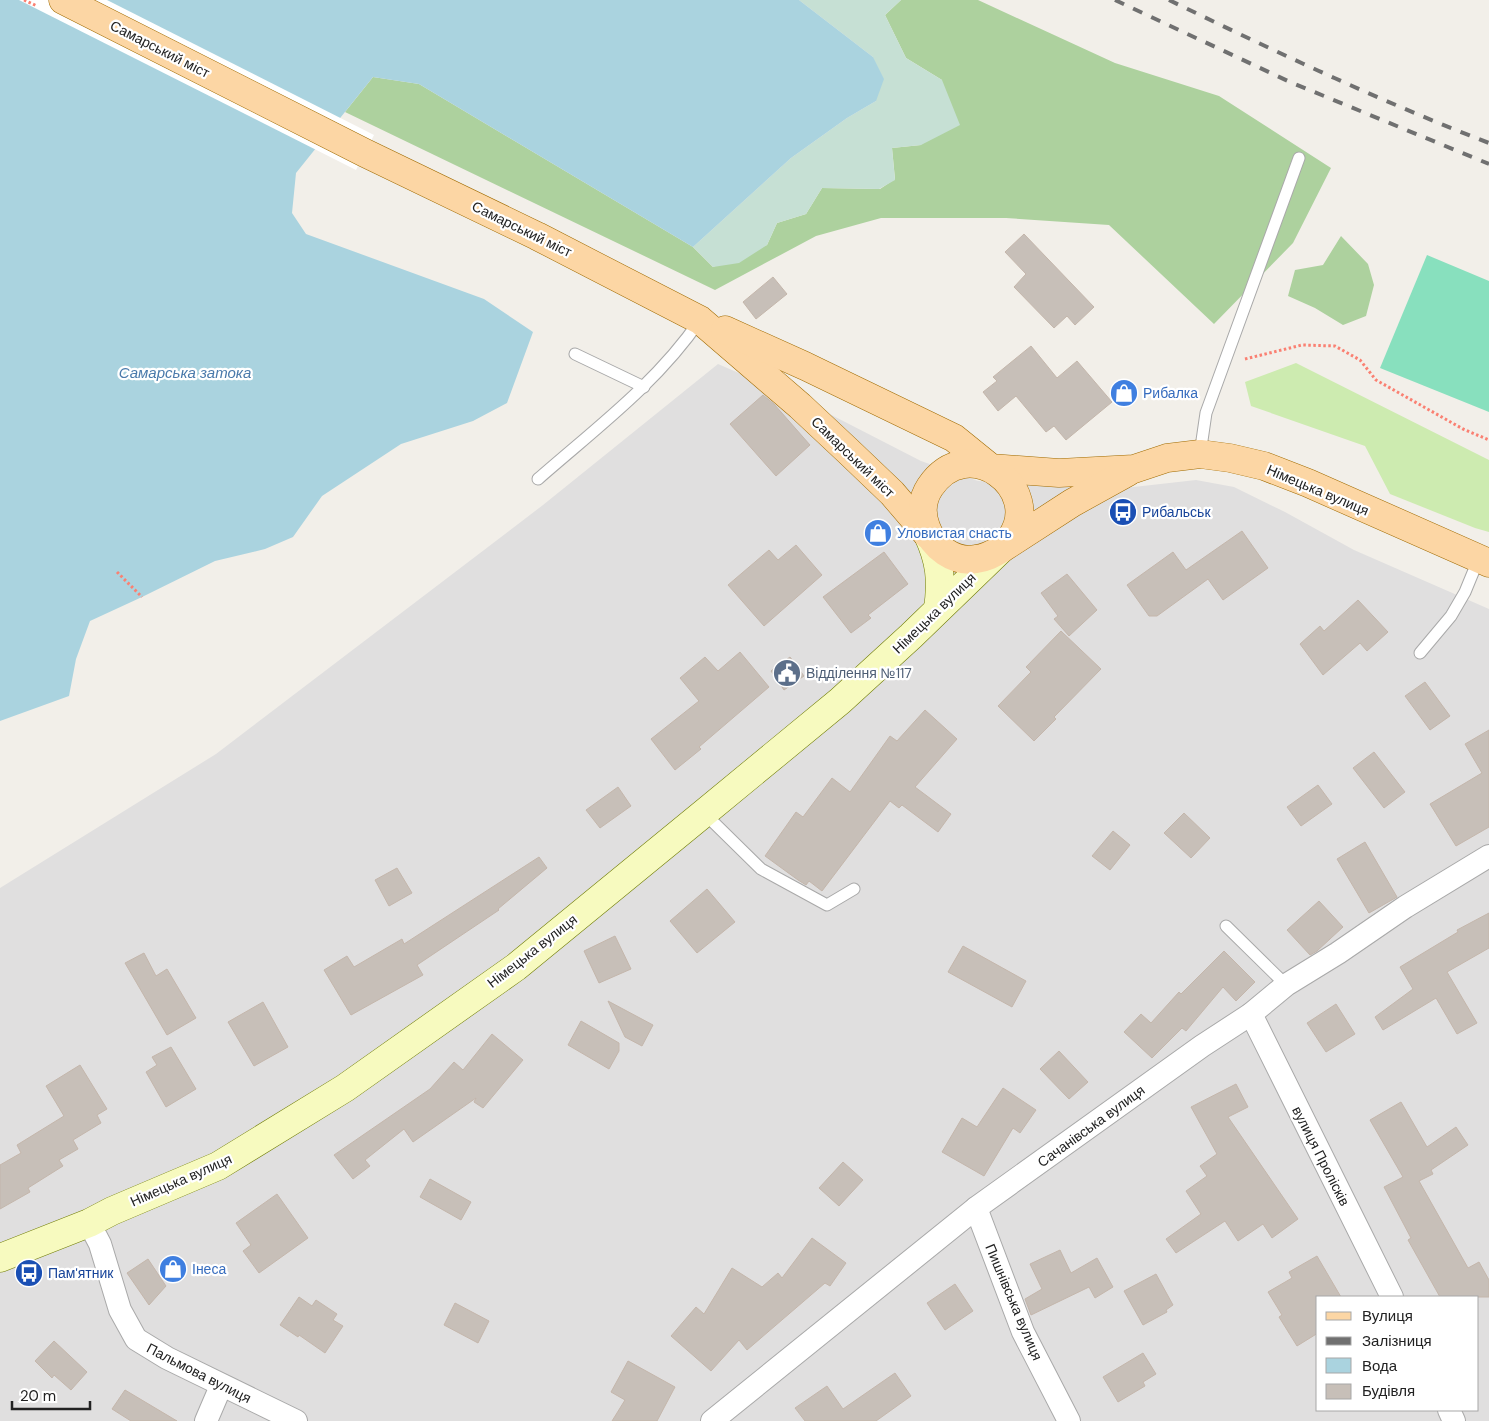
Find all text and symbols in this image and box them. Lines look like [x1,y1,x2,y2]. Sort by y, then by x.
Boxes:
street label: Самарський міст [107,16,213,82]
street label: Самарський міст [469,197,576,261]
water label: Самарська затока [119,363,251,383]
shop icon: Рибалка [1109,378,1139,408]
place label: Рибалка [1143,384,1198,402]
street label: Самарський міст [807,413,899,502]
street label: Німецька вулиця [1264,460,1372,520]
bus stop icon: Рибальськ [1108,497,1138,527]
place label: Рибальськ [1142,503,1211,521]
shop icon: Уловистая снасть [863,518,893,548]
place label: Уловистая снасть [897,524,1012,542]
street label: Німецька вулиця [888,569,980,657]
public building icon: Відділення №117 [772,658,802,688]
place label: Відділення №117 [806,664,912,682]
street label: Німецька вулиця [483,910,581,992]
street label: Сачанівська вулиця [1034,1081,1148,1171]
street label: вулиця Пролісків [1288,1103,1354,1209]
street label: Німецька вулиця [127,1150,235,1210]
street label: Пишнівська вулиця [981,1241,1047,1363]
shop icon: Інеса [158,1254,188,1284]
bus stop icon: Пам'ятник [14,1258,44,1288]
place label: Інеса [192,1260,226,1278]
place label: Пам'ятник [48,1264,114,1282]
legend [1316,1296,1479,1411]
text: Вулиця [1362,1306,1413,1326]
text: Залізниця [1362,1331,1432,1351]
street label: Пальмова вулиця [144,1339,254,1407]
text: Вода [1362,1356,1398,1376]
scale bar [12,1378,90,1410]
text: Будівля [1362,1381,1415,1401]
text: 20 m [20,1386,56,1406]

